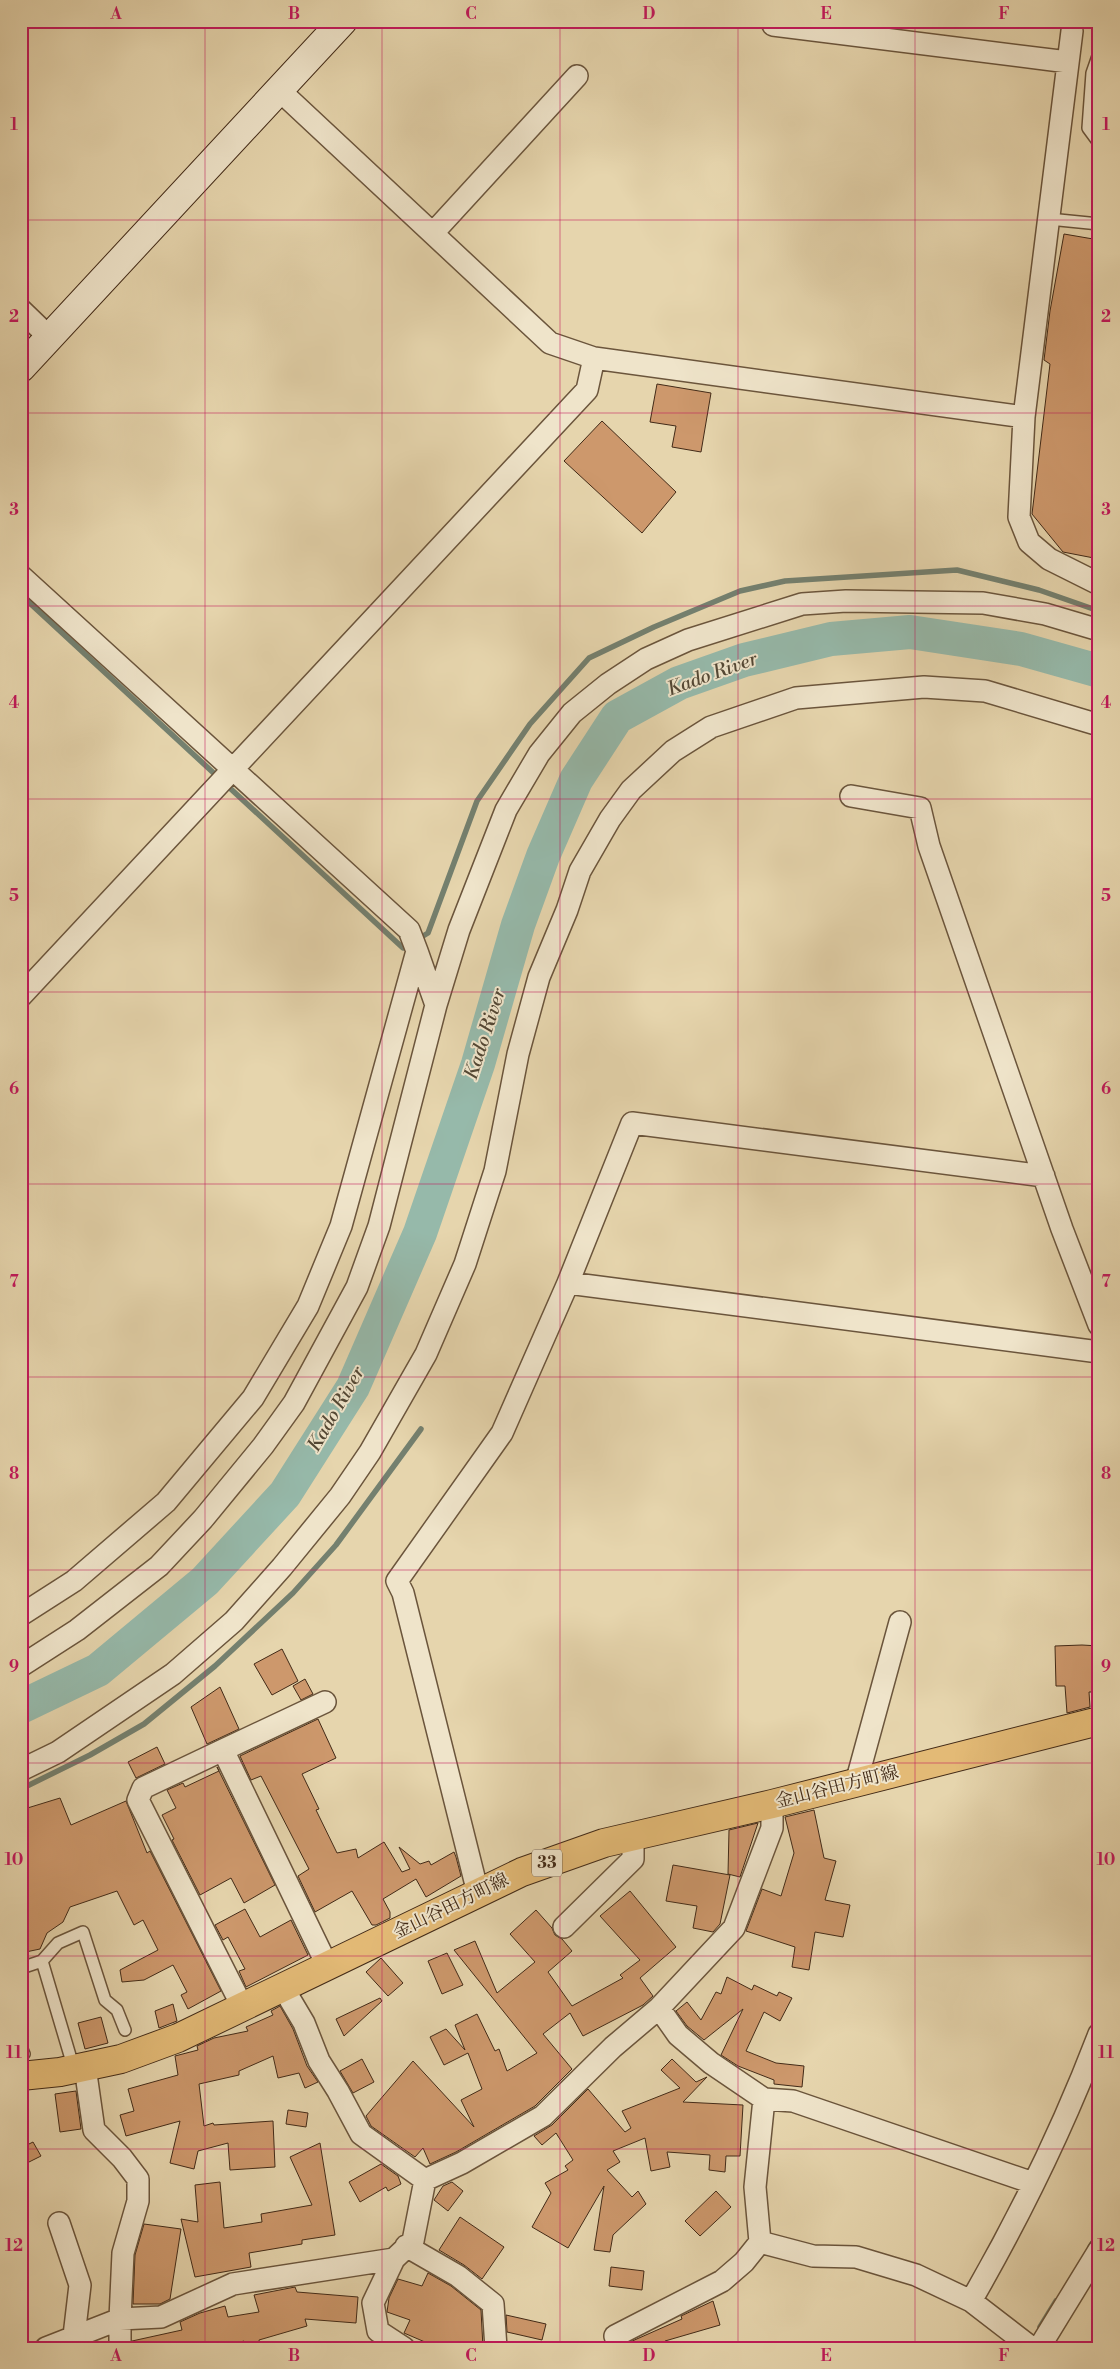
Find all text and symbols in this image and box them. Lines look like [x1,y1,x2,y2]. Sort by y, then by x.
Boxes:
text: A [109,4,122,24]
text: B [288,4,300,24]
text: C [465,4,477,24]
text: D [643,4,656,24]
text: E [820,4,832,24]
text: F [998,4,1010,24]
text: 1 [10,115,18,135]
text: 1 [1102,115,1110,135]
text: 2 [9,307,19,327]
text: 2 [1101,307,1111,327]
text: 3 [9,500,19,520]
text: 3 [1101,500,1111,520]
water label: Kado River [663,646,761,701]
text: 4 [9,693,20,713]
text: 4 [1101,693,1112,713]
text: 5 [9,886,19,906]
text: 5 [1101,886,1111,906]
water label: Kado River [459,984,511,1083]
text: 6 [9,1079,19,1099]
text: 6 [1101,1079,1111,1099]
text: 7 [9,1272,19,1292]
text: 7 [1101,1272,1111,1292]
water label: Kado River [302,1361,370,1456]
text: 8 [9,1464,19,1484]
text: 8 [1101,1464,1111,1484]
text: 9 [9,1657,19,1677]
text: 9 [1101,1657,1111,1677]
street label: 金山谷田方町線 [773,1761,901,1813]
text: 10 [5,1850,23,1870]
road number: 33 [532,1850,562,1876]
text: 10 [1097,1850,1115,1870]
street label: 金山谷田方町線 [389,1868,513,1944]
text: 11 [6,2043,22,2063]
text: 11 [1098,2043,1114,2063]
text: 12 [5,2236,23,2256]
text: 12 [1097,2236,1115,2256]
text: A [109,2346,122,2366]
text: B [288,2346,300,2366]
text: C [465,2346,477,2366]
text: D [643,2346,656,2366]
text: E [820,2346,832,2366]
text: F [998,2346,1010,2366]

